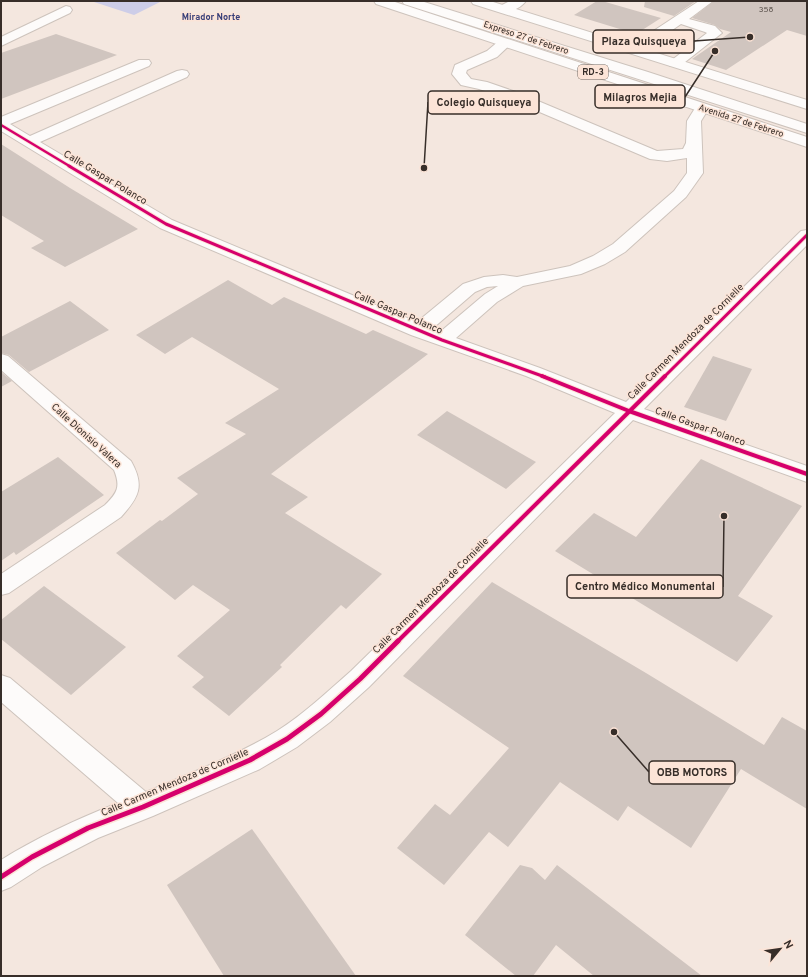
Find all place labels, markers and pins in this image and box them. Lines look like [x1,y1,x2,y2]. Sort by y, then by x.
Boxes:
callout: Plaza Quisqueya [593,30,694,53]
callout: Milagros Mejia [595,85,685,108]
callout: Colegio Quisqueya [428,91,539,114]
callout: Centro Médico Monumental [567,575,723,598]
callout: OBB MOTORS [649,761,735,784]

